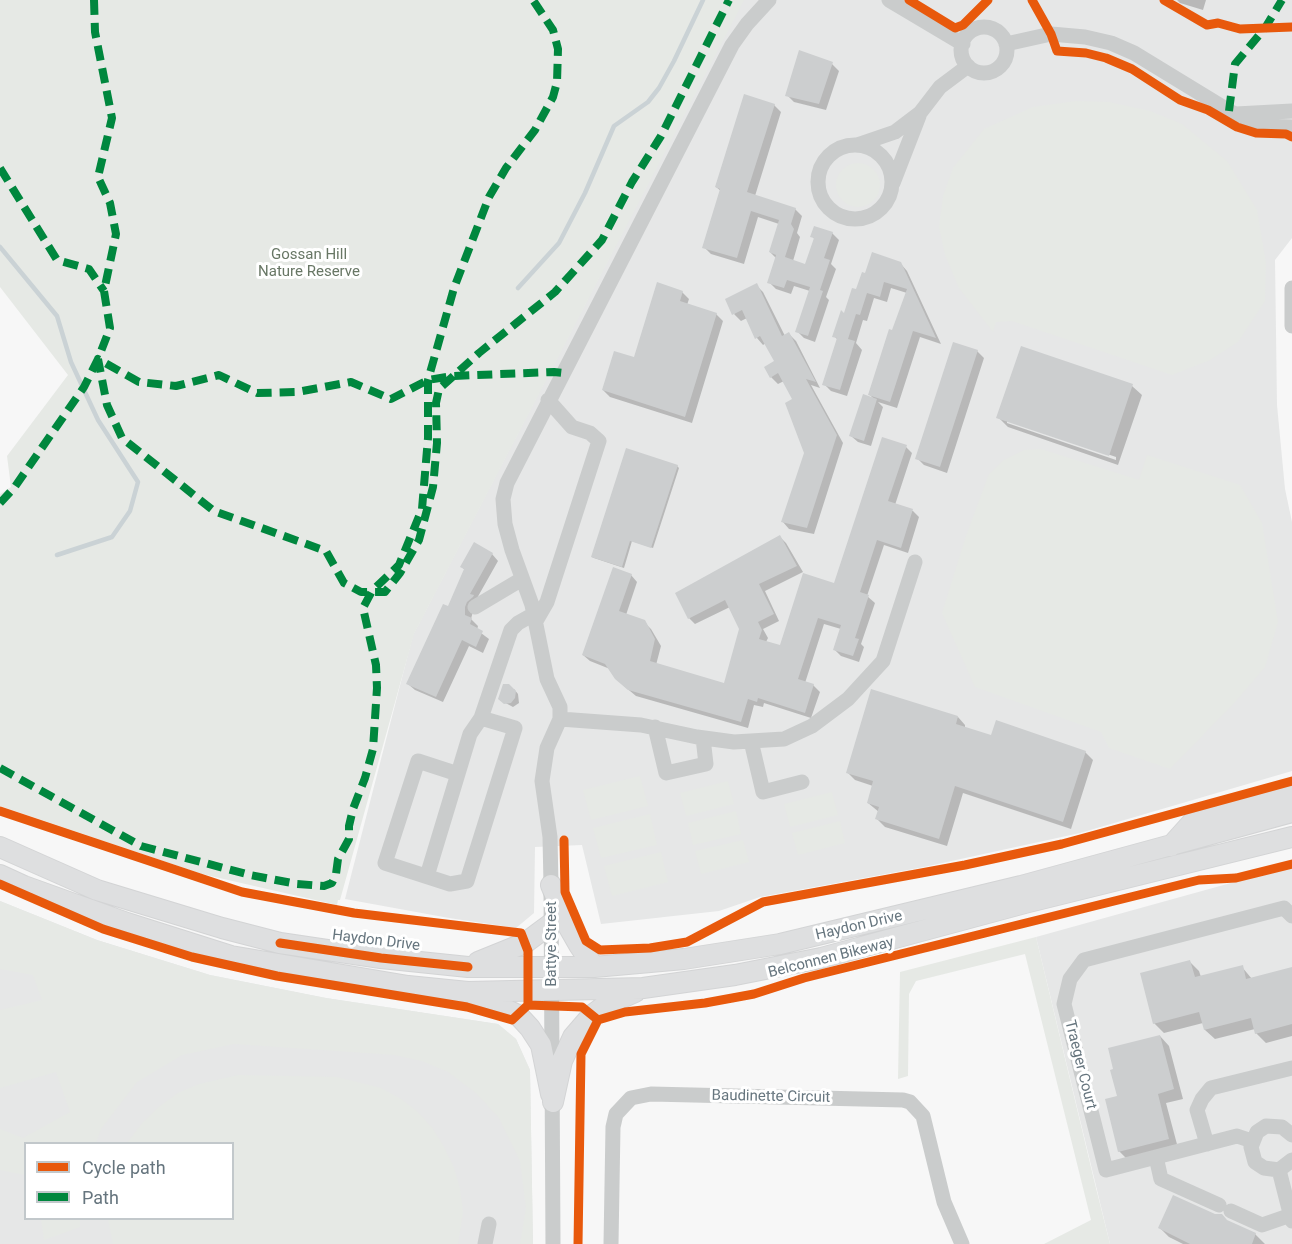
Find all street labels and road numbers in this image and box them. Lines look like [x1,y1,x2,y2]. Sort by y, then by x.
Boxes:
street label: Battye Street [543,901,561,987]
street label: Haydon Drive [814,907,904,945]
street label: Haydon Drive [331,927,421,955]
street label: Belconnen Bikeway [766,934,896,982]
street label: Traeger Court [1060,1018,1100,1112]
street label: Baudinette Circuit [712,1087,830,1107]

